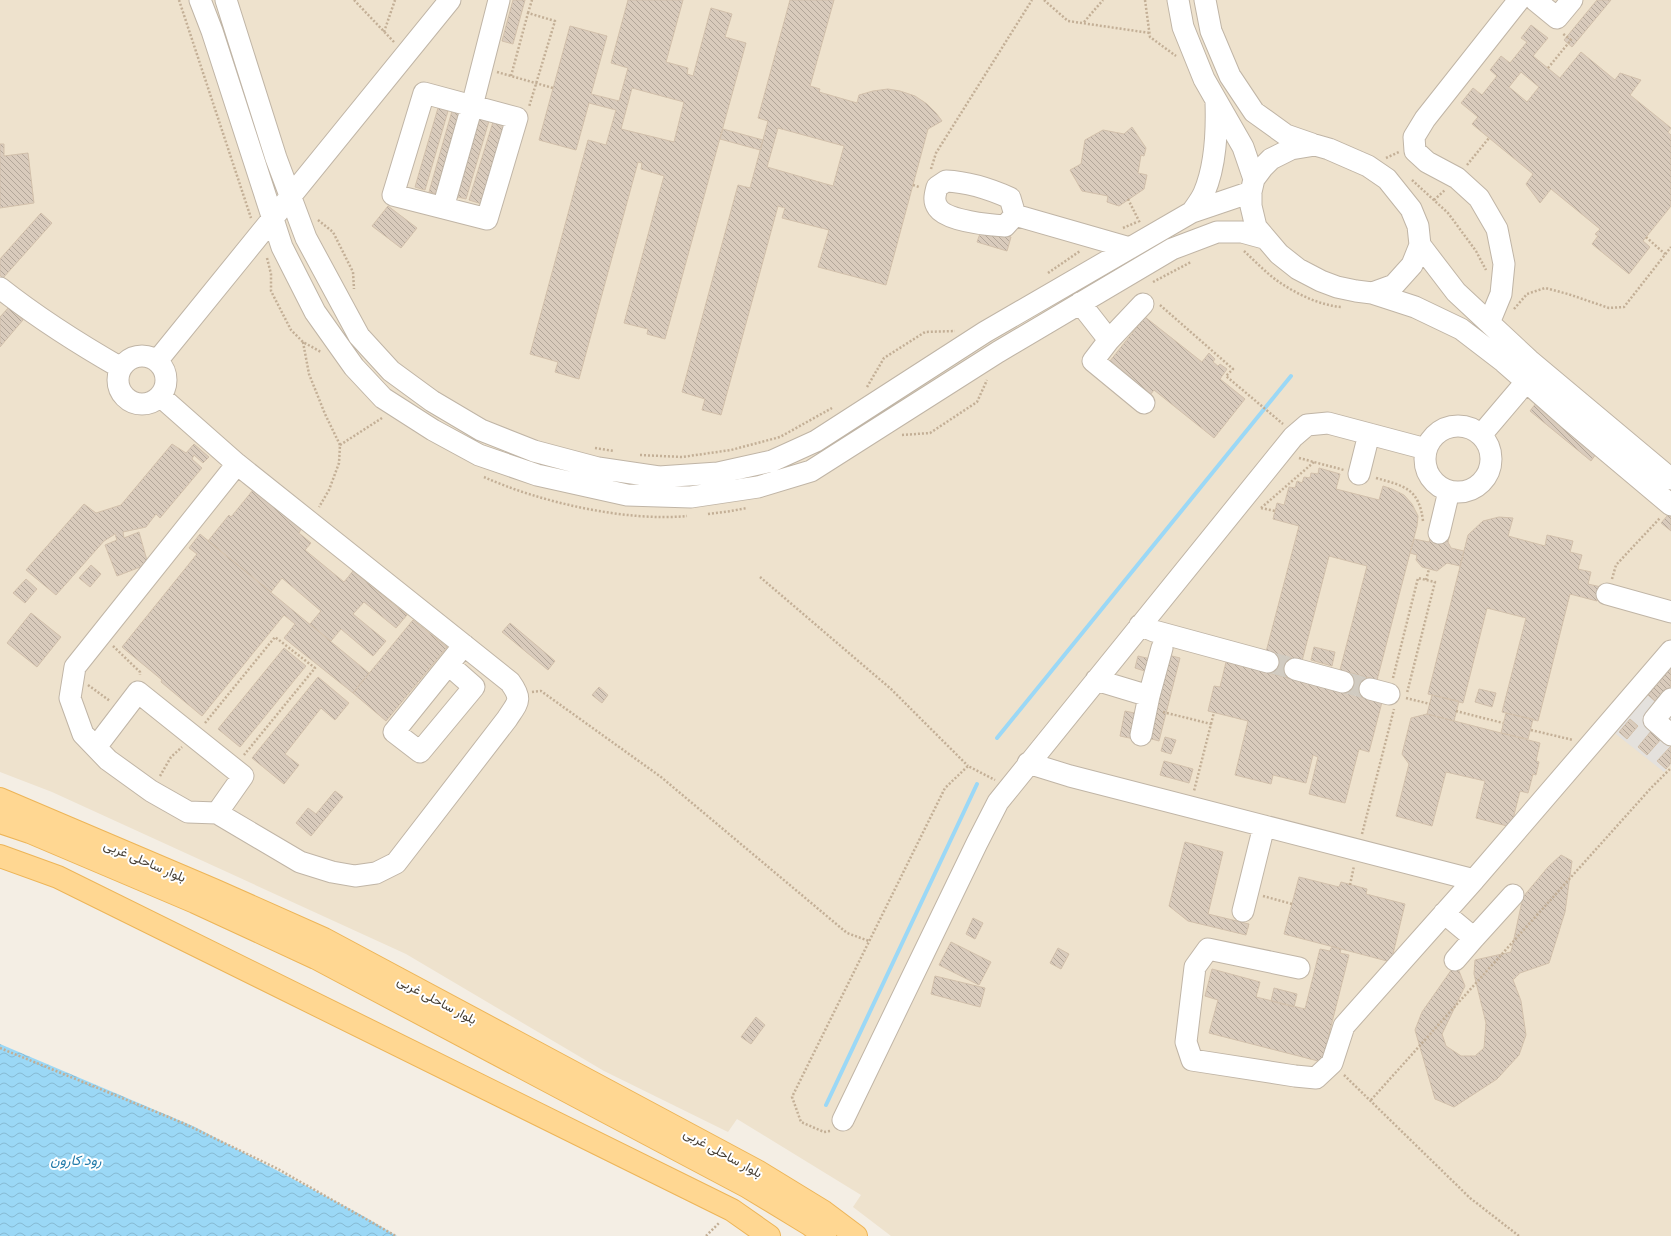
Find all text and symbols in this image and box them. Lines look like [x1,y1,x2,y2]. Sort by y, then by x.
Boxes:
street label: بلوار ساحلی غربی [101,836,189,886]
street label: بلوار ساحلی غربی [394,972,480,1028]
street label: بلوار ساحلی غربی [680,1124,766,1182]
water label: رود کارون [50,1151,102,1169]

